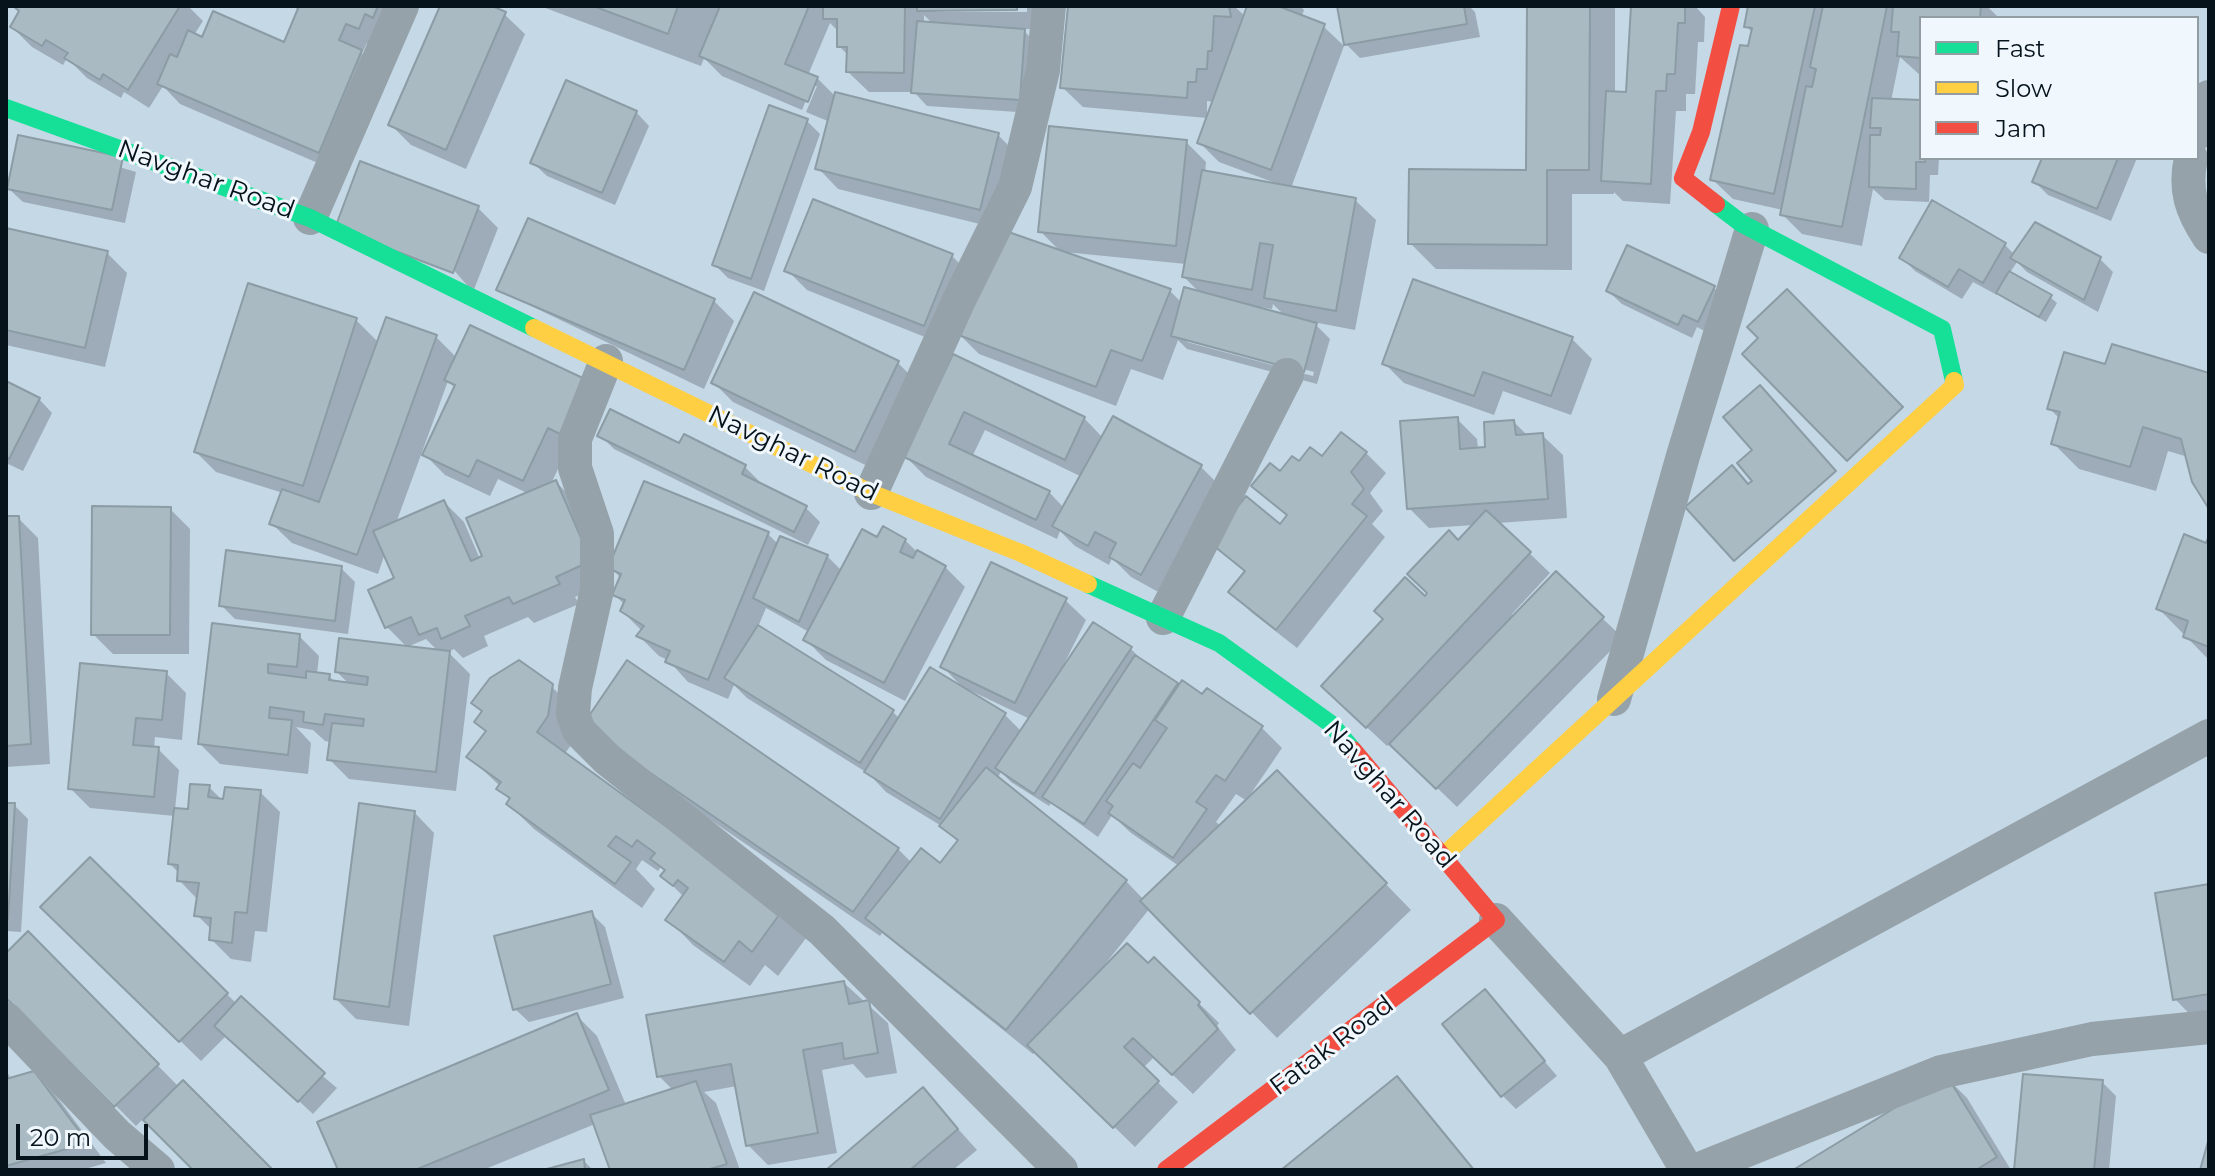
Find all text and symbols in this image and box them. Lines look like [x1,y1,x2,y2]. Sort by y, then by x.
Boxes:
legend [1919,16,2199,160]
text: Fast [1995,34,2045,63]
text: Slow [1995,74,2052,103]
text: Jam [1995,114,2047,143]
street label: Navghar Road [113,134,299,226]
street label: Navghar Road [703,399,883,509]
street label: Navghar Road [1316,715,1462,875]
street label: Fatak Road [1264,989,1400,1103]
scale bar [20,1108,152,1158]
text: 20 m [30,1123,91,1152]

